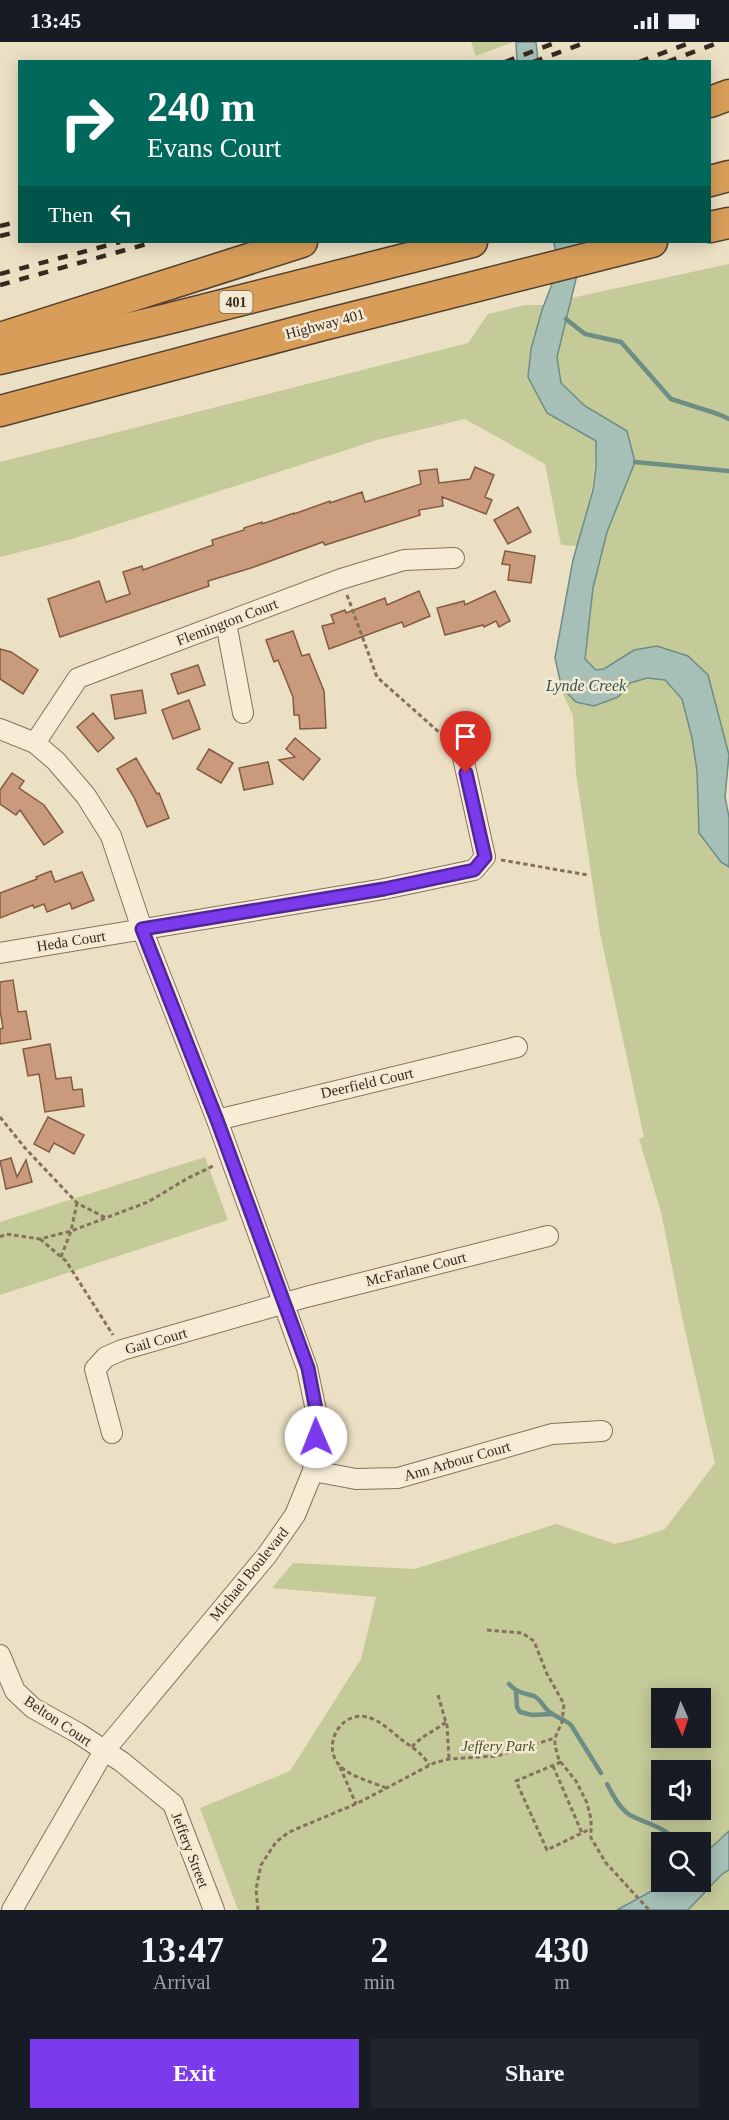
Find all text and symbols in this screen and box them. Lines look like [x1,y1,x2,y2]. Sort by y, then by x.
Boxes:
text: 13:45 [30,8,81,33]
icon: right [48,84,126,162]
text: 240 m [147,84,256,130]
text: Evans Court [147,133,281,163]
icon: left [105,198,138,231]
text: Then [48,202,93,227]
road number: 401 [220,291,252,313]
street label: Highway 401 [284,306,366,342]
street label: Flemington Court [174,595,281,649]
water label: Lynde Creek [545,677,627,695]
pin [440,711,491,773]
icon: arrive [449,720,482,753]
street label: Heda Court [35,928,107,954]
street label: Deerfield Court [319,1064,416,1101]
street label: McFarlane Court [364,1249,469,1289]
street label: Gail Court [123,1324,190,1357]
position arrow [284,1405,348,1469]
street label: Ann Arbour Court [402,1438,513,1484]
street label: Michael Boulevard [206,1524,292,1624]
north arrow [651,1688,711,1748]
map controls [651,1688,711,1892]
street label: Belton Court [21,1693,95,1750]
park label: Jeffery Park [461,1738,535,1754]
button: sound [651,1760,711,1820]
street label: Jeffery Street [168,1810,212,1891]
button: search [651,1832,711,1892]
text: 13:47 [140,1930,224,1970]
text: 2 [371,1930,389,1970]
text: 430 [535,1930,589,1970]
text: Arrival [153,1971,211,1993]
text: min [364,1971,395,1993]
text: m [554,1971,570,1993]
button: Exit [30,2039,359,2108]
button: Share [371,2039,699,2108]

